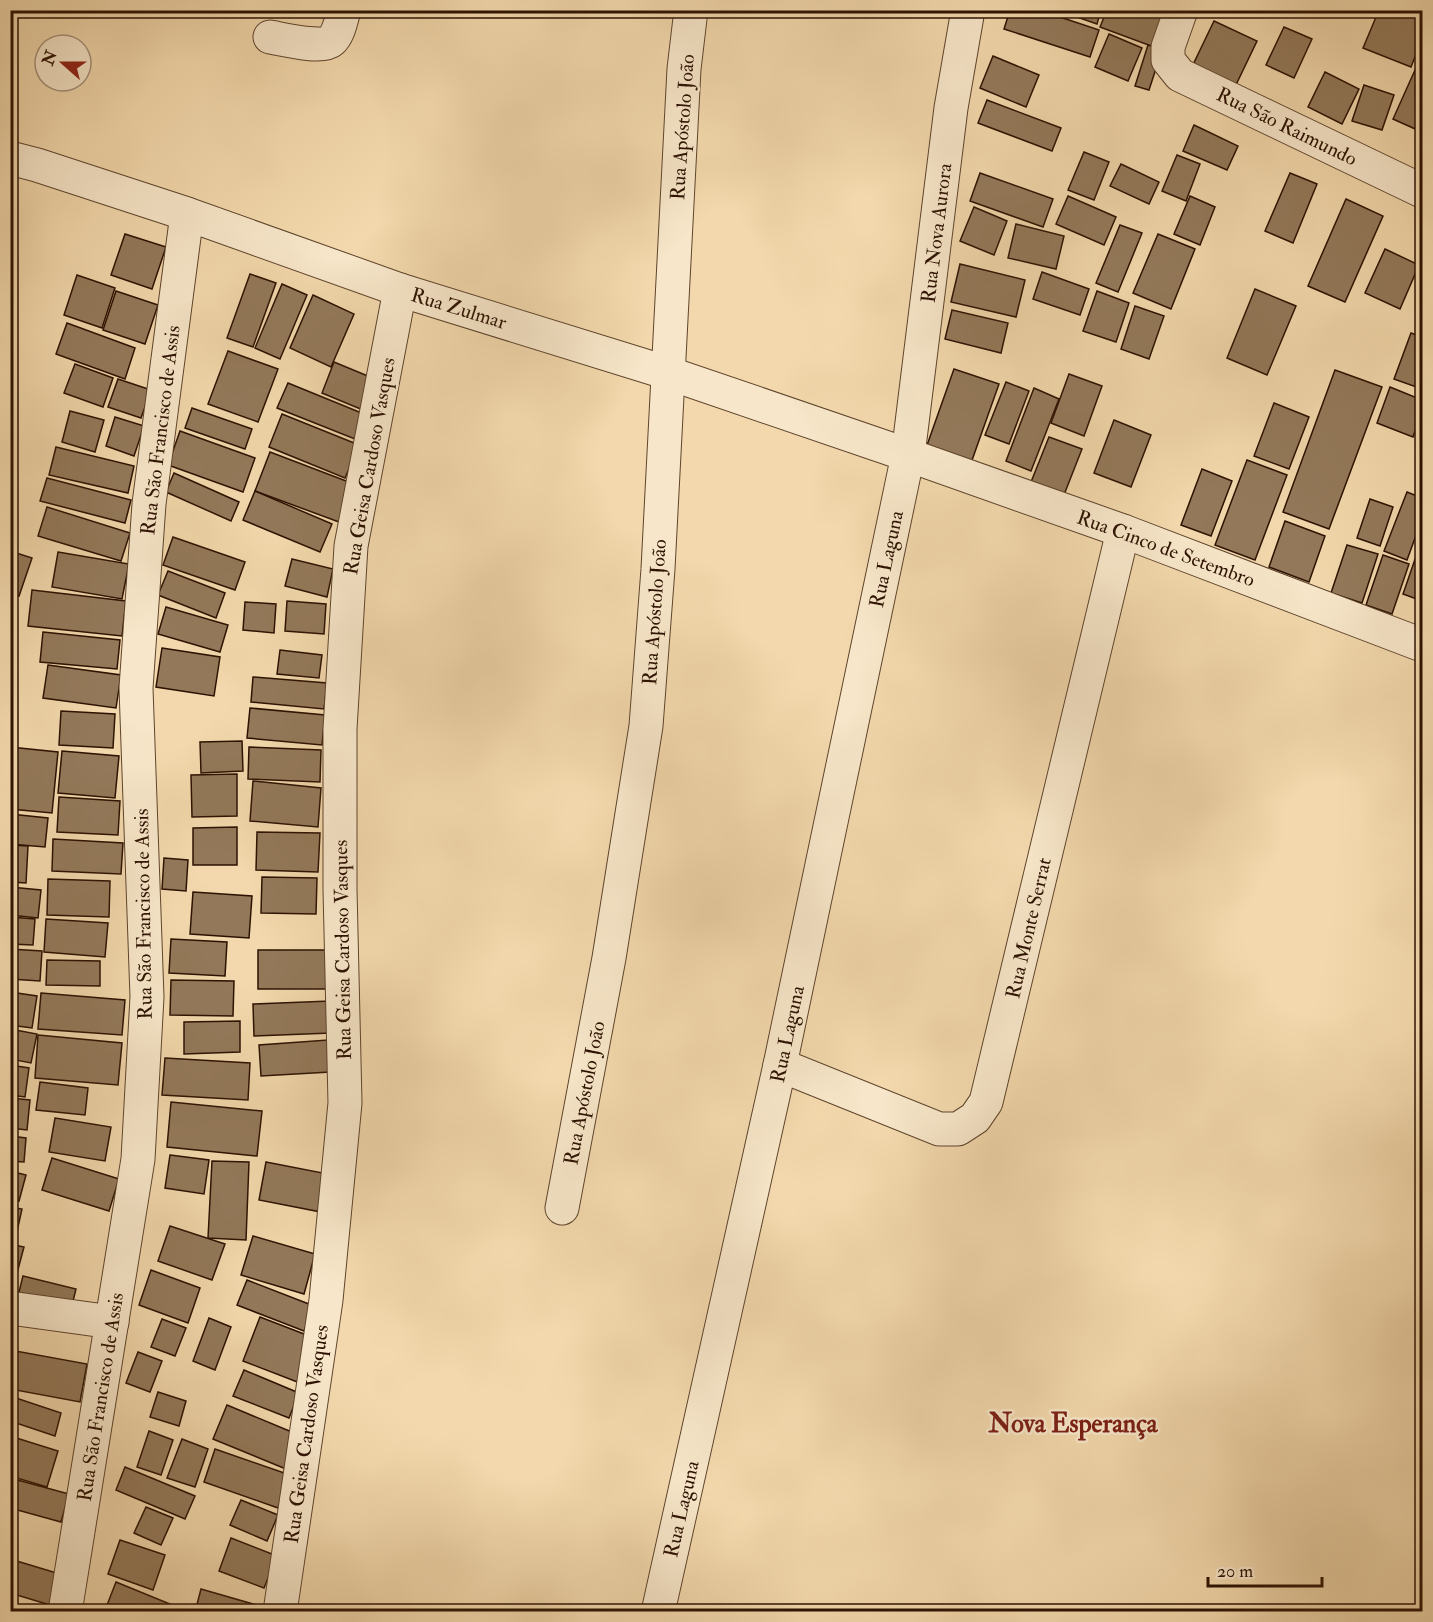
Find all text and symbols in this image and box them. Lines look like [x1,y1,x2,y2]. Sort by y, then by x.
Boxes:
north arrow [33,33,93,93]
text: N [38,47,62,69]
street label: Rua Apóstolo João [665,53,701,201]
street label: Rua São Raimundo [1212,82,1361,171]
street label: Rua Nova Aurora [916,161,958,304]
street label: Rua Zulmar [408,282,510,335]
street label: Rua São Francisco de Assis [135,324,186,536]
street label: Rua Geisa Cardoso Vasques [338,355,401,577]
street label: Rua Cinco de Setembro [1073,505,1258,592]
street label: Rua Laguna [864,508,909,610]
street label: Rua Apóstolo João [637,538,673,686]
street label: Rua São Francisco de Assis [129,808,158,1020]
street label: Rua Geisa Cardoso Vasques [328,839,357,1060]
street label: Rua Monte Serrat [1000,855,1057,1001]
street label: Rua Laguna [765,983,810,1085]
street label: Rua Apóstolo João [558,1019,612,1167]
street label: Rua São Francisco de Assis [72,1291,129,1503]
street label: Rua Geisa Cardoso Vasques [279,1323,334,1545]
district label: Nova Esperança [988,1408,1159,1441]
street label: Rua Laguna [658,1458,705,1560]
scale bar [1208,1550,1322,1588]
text: 20 m [1217,1560,1253,1583]

